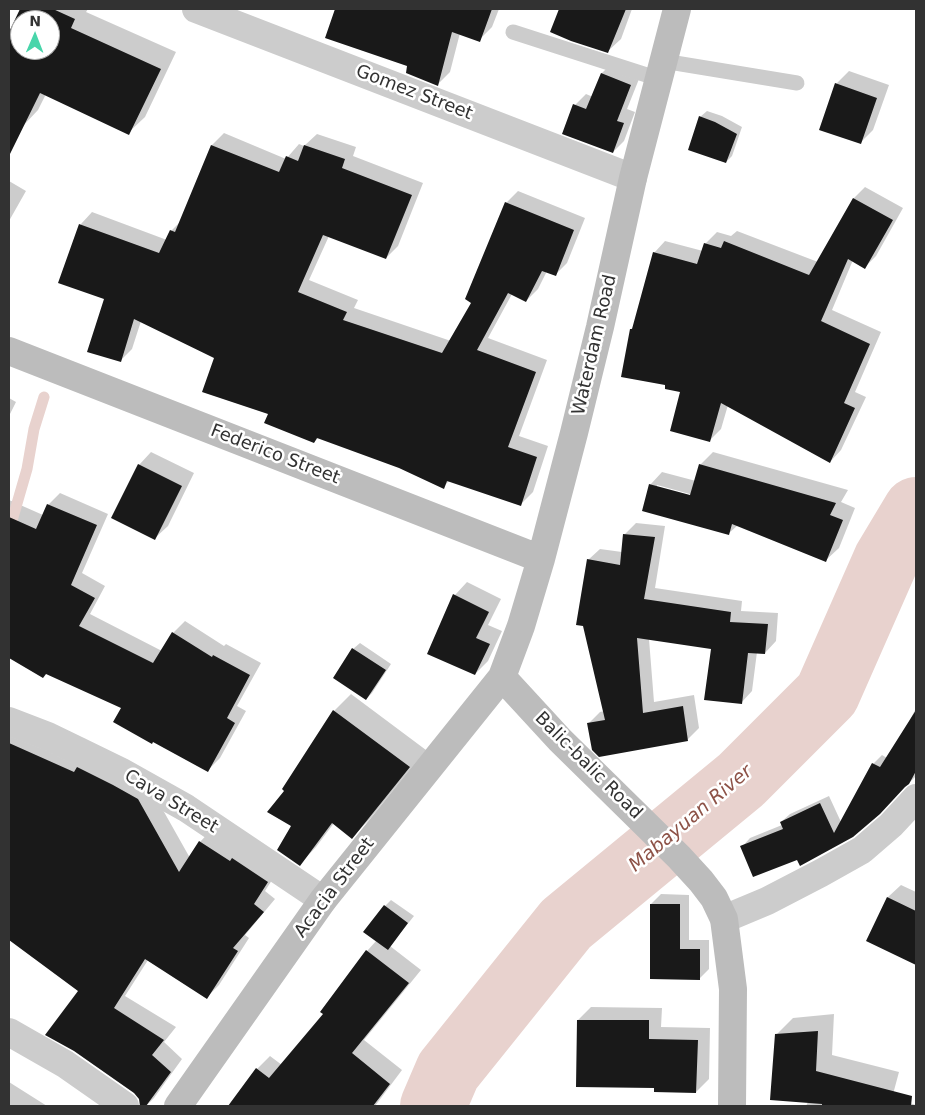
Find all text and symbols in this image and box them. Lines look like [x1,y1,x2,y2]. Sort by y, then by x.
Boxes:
north arrow [10,10,60,60]
text: N [29,13,41,29]
street label: Gomez Street [353,61,475,125]
street label: Waterdam Road [568,273,622,417]
street label: Federico Street [207,420,343,490]
street label: Balic-balic Road [530,708,646,824]
water label: Mabayuan River [625,761,757,877]
street label: Cava Street [120,766,222,838]
street label: Acacia Street [290,834,380,942]

